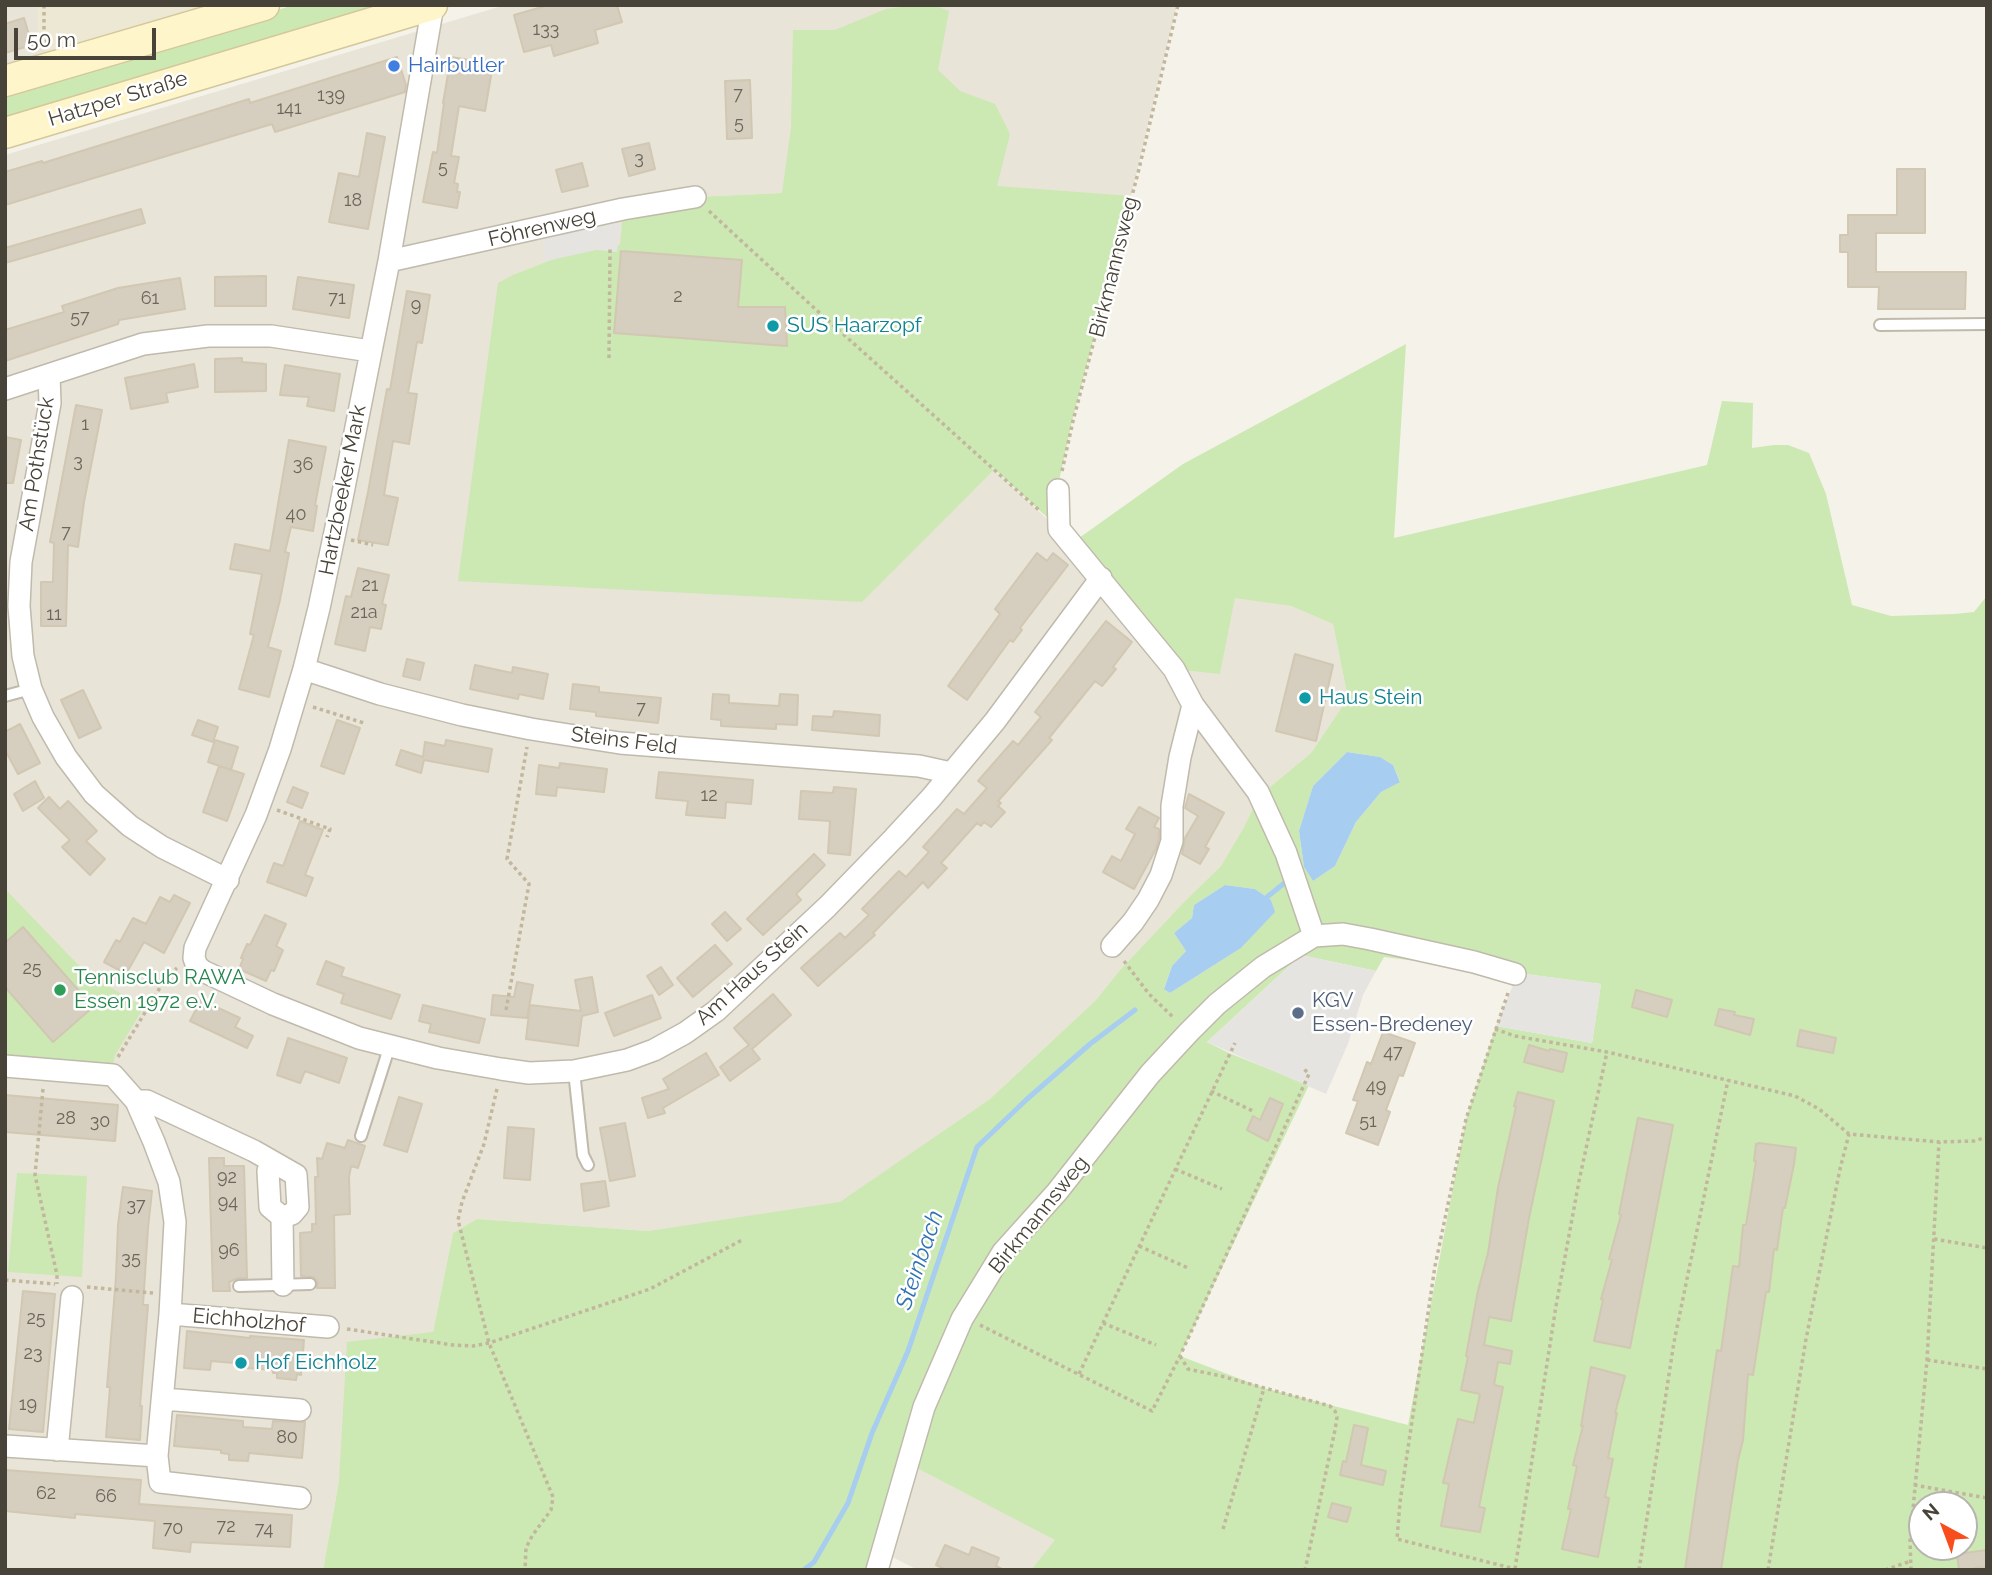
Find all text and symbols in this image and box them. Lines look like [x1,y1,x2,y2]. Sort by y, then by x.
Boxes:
scale bar [18,14,159,58]
house number: 133 [533,19,559,41]
text: 50 m [27,27,76,52]
place label: Hairbutler [408,53,505,79]
marker: Hairbutler [386,58,402,74]
street label: Hatzper Straße [45,66,191,132]
house number: 7 [733,84,743,106]
house number: 139 [317,85,345,107]
house number: 141 [276,98,302,120]
house number: 5 [734,113,744,135]
house number: 3 [634,148,644,170]
house number: 5 [438,157,448,179]
house number: 18 [344,190,362,212]
street label: Birkmannsweg [1084,194,1144,340]
street label: Föhrenweg [486,203,598,253]
house number: 2 [673,286,683,308]
house number: 61 [141,288,159,310]
house number: 71 [328,288,346,310]
house number: 9 [411,295,421,317]
house number: 57 [70,307,90,329]
place label: SUS Haarzopf [787,313,922,339]
marker: SUS Haarzopf [765,318,781,334]
street label: Am Pothstück [14,395,60,533]
street label: Hartzbeeker Mark [314,403,372,577]
house number: 1 [81,414,89,436]
house number: 3 [73,451,83,473]
house number: 36 [293,454,313,476]
house number: 40 [286,504,306,526]
house number: 7 [61,522,71,544]
house number: 21 [361,575,379,597]
house number: 21a [351,602,377,624]
house number: 11 [46,604,62,626]
place label: Haus Stein [1319,685,1422,711]
marker: Haus Stein [1297,690,1313,706]
house number: 7 [636,698,646,720]
street label: Steins Feld [569,722,679,760]
house number: 12 [700,785,718,807]
street label: Am Haus Stein [691,917,813,1031]
house number: 25 [22,958,42,980]
place label: Tennisclub RAWA Essen 1972 e.V. [74,965,246,1015]
marker: Tennisclub RAWA Essen 1972 e.V. [52,982,68,998]
place label: KGV Essen-Bredeney [1312,988,1473,1038]
marker: KGV Essen-Bredeney [1290,1005,1306,1021]
house number: 47 [1383,1042,1403,1064]
house number: 49 [1366,1076,1386,1098]
house number: 28 [56,1108,76,1130]
house number: 30 [90,1111,110,1133]
house number: 51 [1359,1111,1377,1133]
street label: Birkmannsweg [984,1151,1094,1279]
house number: 92 [217,1167,237,1189]
house number: 94 [218,1192,238,1214]
house number: 37 [126,1195,146,1217]
water label: Steinbach [890,1207,950,1313]
house number: 96 [218,1240,240,1262]
house number: 35 [121,1248,141,1270]
street label: Eichholzhof [191,1304,307,1338]
house number: 25 [26,1308,46,1330]
house number: 23 [24,1343,42,1365]
place label: Hof Eichholz [255,1350,377,1376]
marker: Hof Eichholz [233,1355,249,1371]
house number: 19 [19,1394,37,1416]
house number: 80 [276,1427,298,1449]
house number: 62 [36,1483,56,1505]
house number: 66 [95,1486,117,1508]
north arrow [1908,1491,1978,1561]
text: N [1918,1499,1943,1525]
house number: 72 [216,1516,236,1538]
house number: 70 [163,1518,183,1540]
house number: 74 [255,1519,273,1541]

